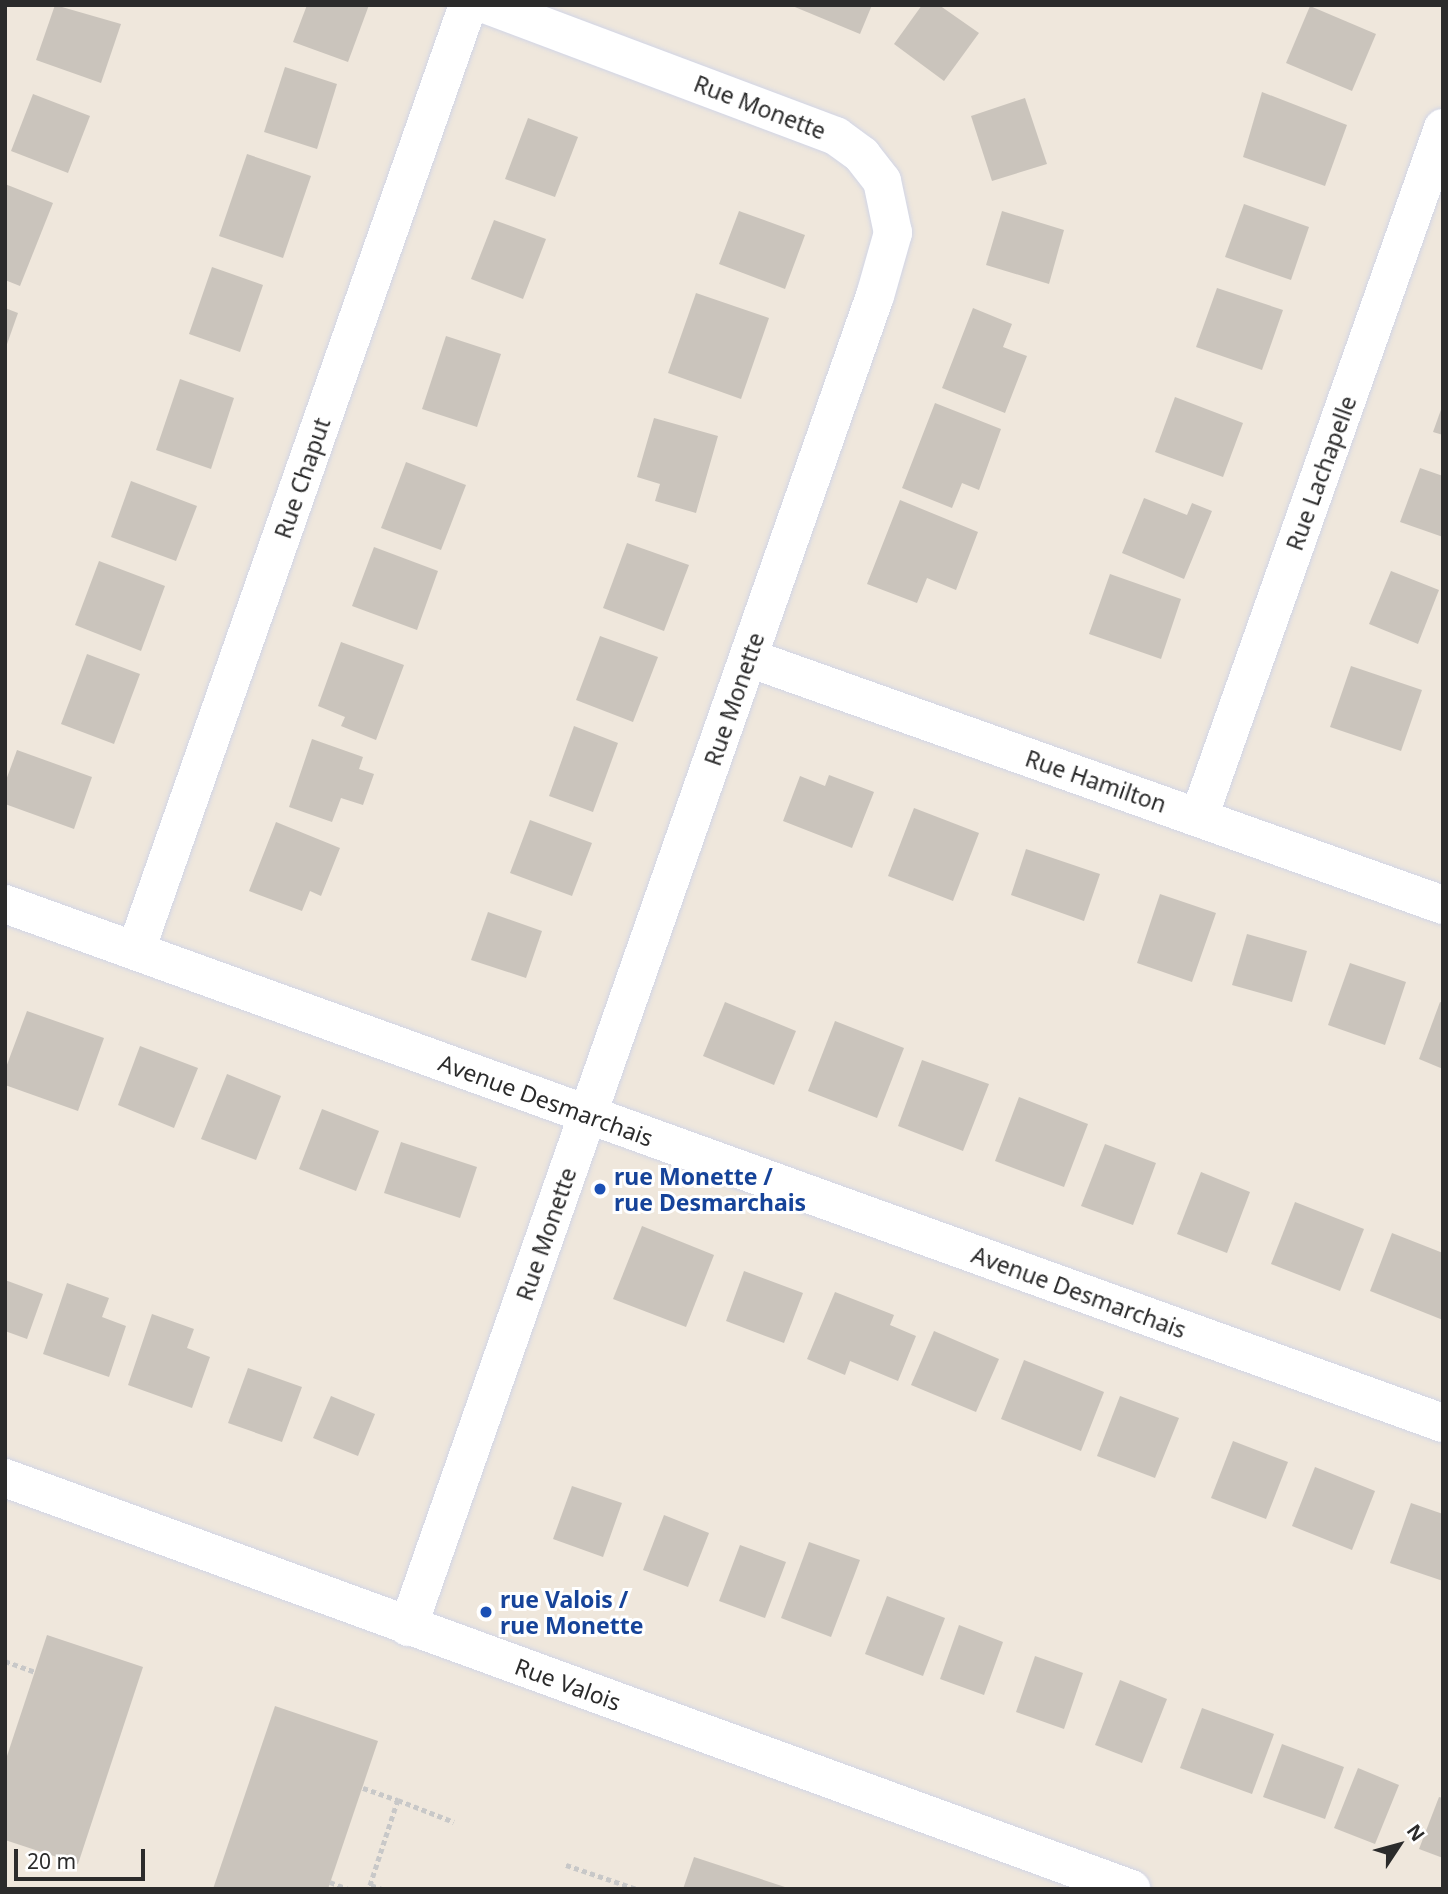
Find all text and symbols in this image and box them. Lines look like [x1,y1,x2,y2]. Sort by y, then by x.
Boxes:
street label: Rue Monette [690,69,830,145]
street label: Rue Lachapelle [1280,392,1362,554]
street label: Rue Chaput [268,414,336,542]
street label: Rue Monette [698,629,770,769]
street label: Rue Hamilton [1022,744,1170,818]
street label: Avenue Desmarchais [435,1048,657,1152]
place label: rue Monette / rue Desmarchais [614,1162,806,1216]
street label: Rue Monette [510,1164,582,1304]
marker: rue Monette / rue Desmarchais [592,1181,608,1197]
street label: Avenue Desmarchais [968,1240,1190,1344]
place label: rue Valois / rue Monette [500,1585,643,1639]
marker: rue Valois / rue Monette [478,1604,494,1620]
street label: Rue Valois [511,1652,625,1716]
north arrow [1364,1810,1434,1880]
text: N [1401,1819,1431,1847]
scale bar [18,1834,149,1878]
text: 20 m [27,1847,76,1875]

